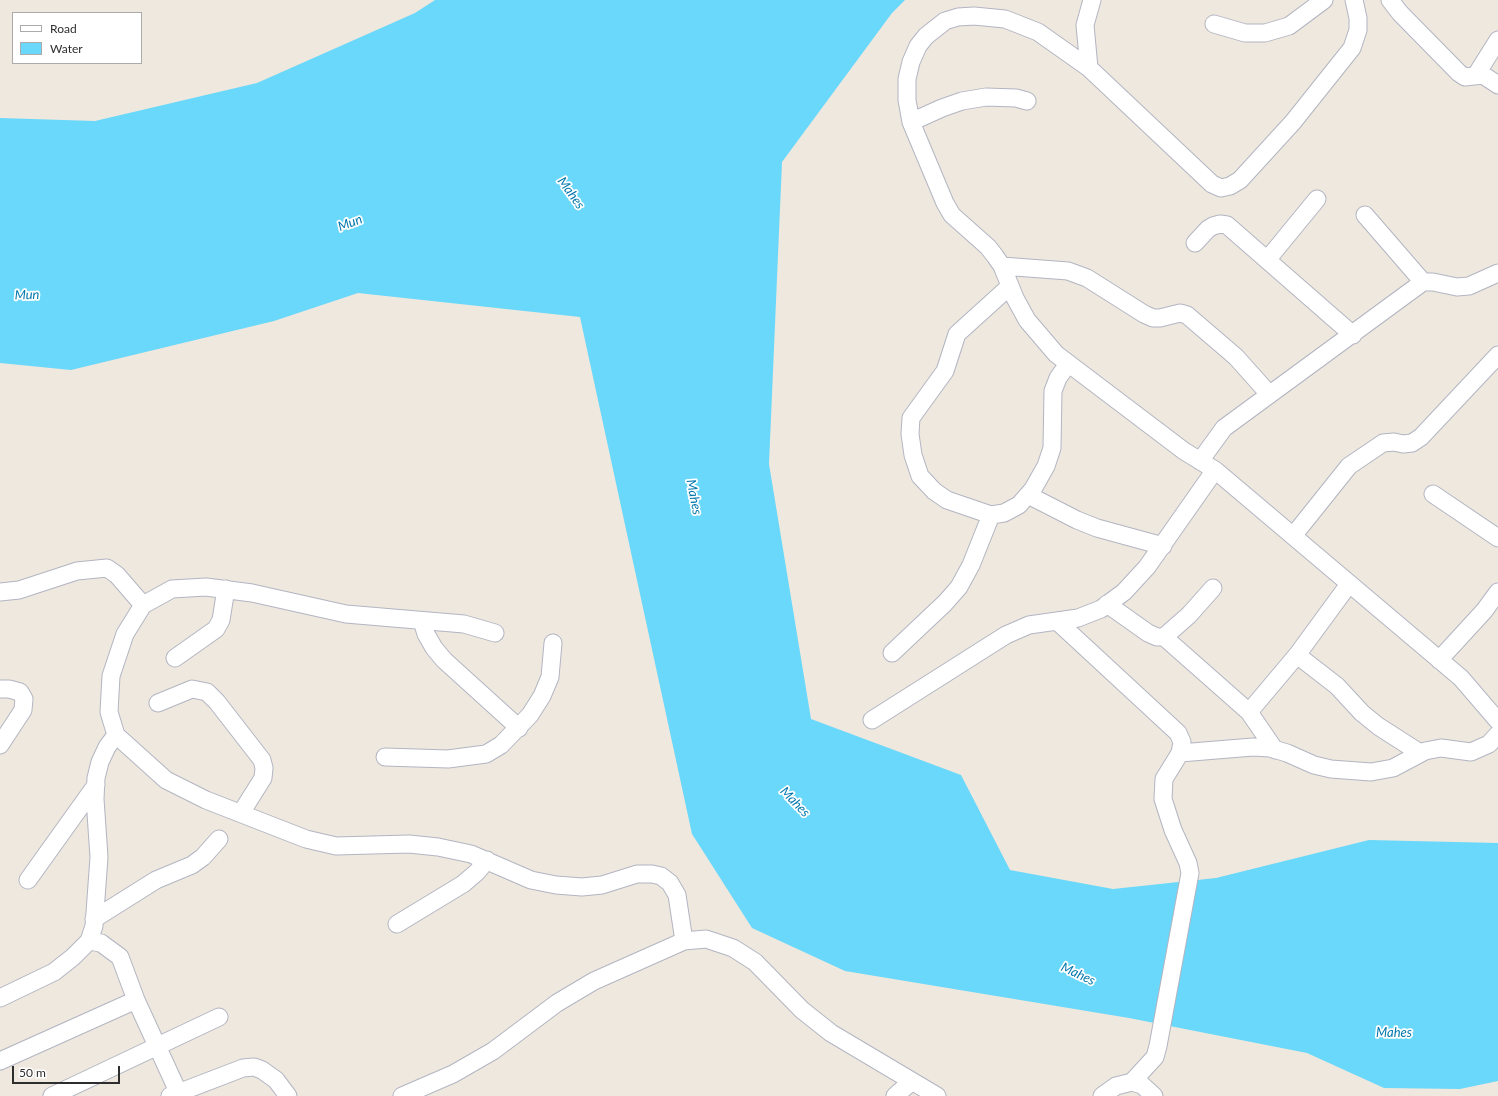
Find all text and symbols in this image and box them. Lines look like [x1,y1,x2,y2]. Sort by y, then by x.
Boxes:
legend [12,12,142,64]
text: Road [50,21,77,36]
text: Water [50,41,83,56]
water label: Mahes [554,174,588,212]
water label: Mun [336,211,364,235]
water label: Mun [14,287,40,303]
water label: Mahes [683,478,705,516]
water label: Mahes [777,784,813,820]
water label: Mahes [1058,959,1098,989]
water label: Mahes [1376,1025,1412,1041]
scale bar [14,1058,122,1084]
text: 50 m [19,1065,46,1080]

